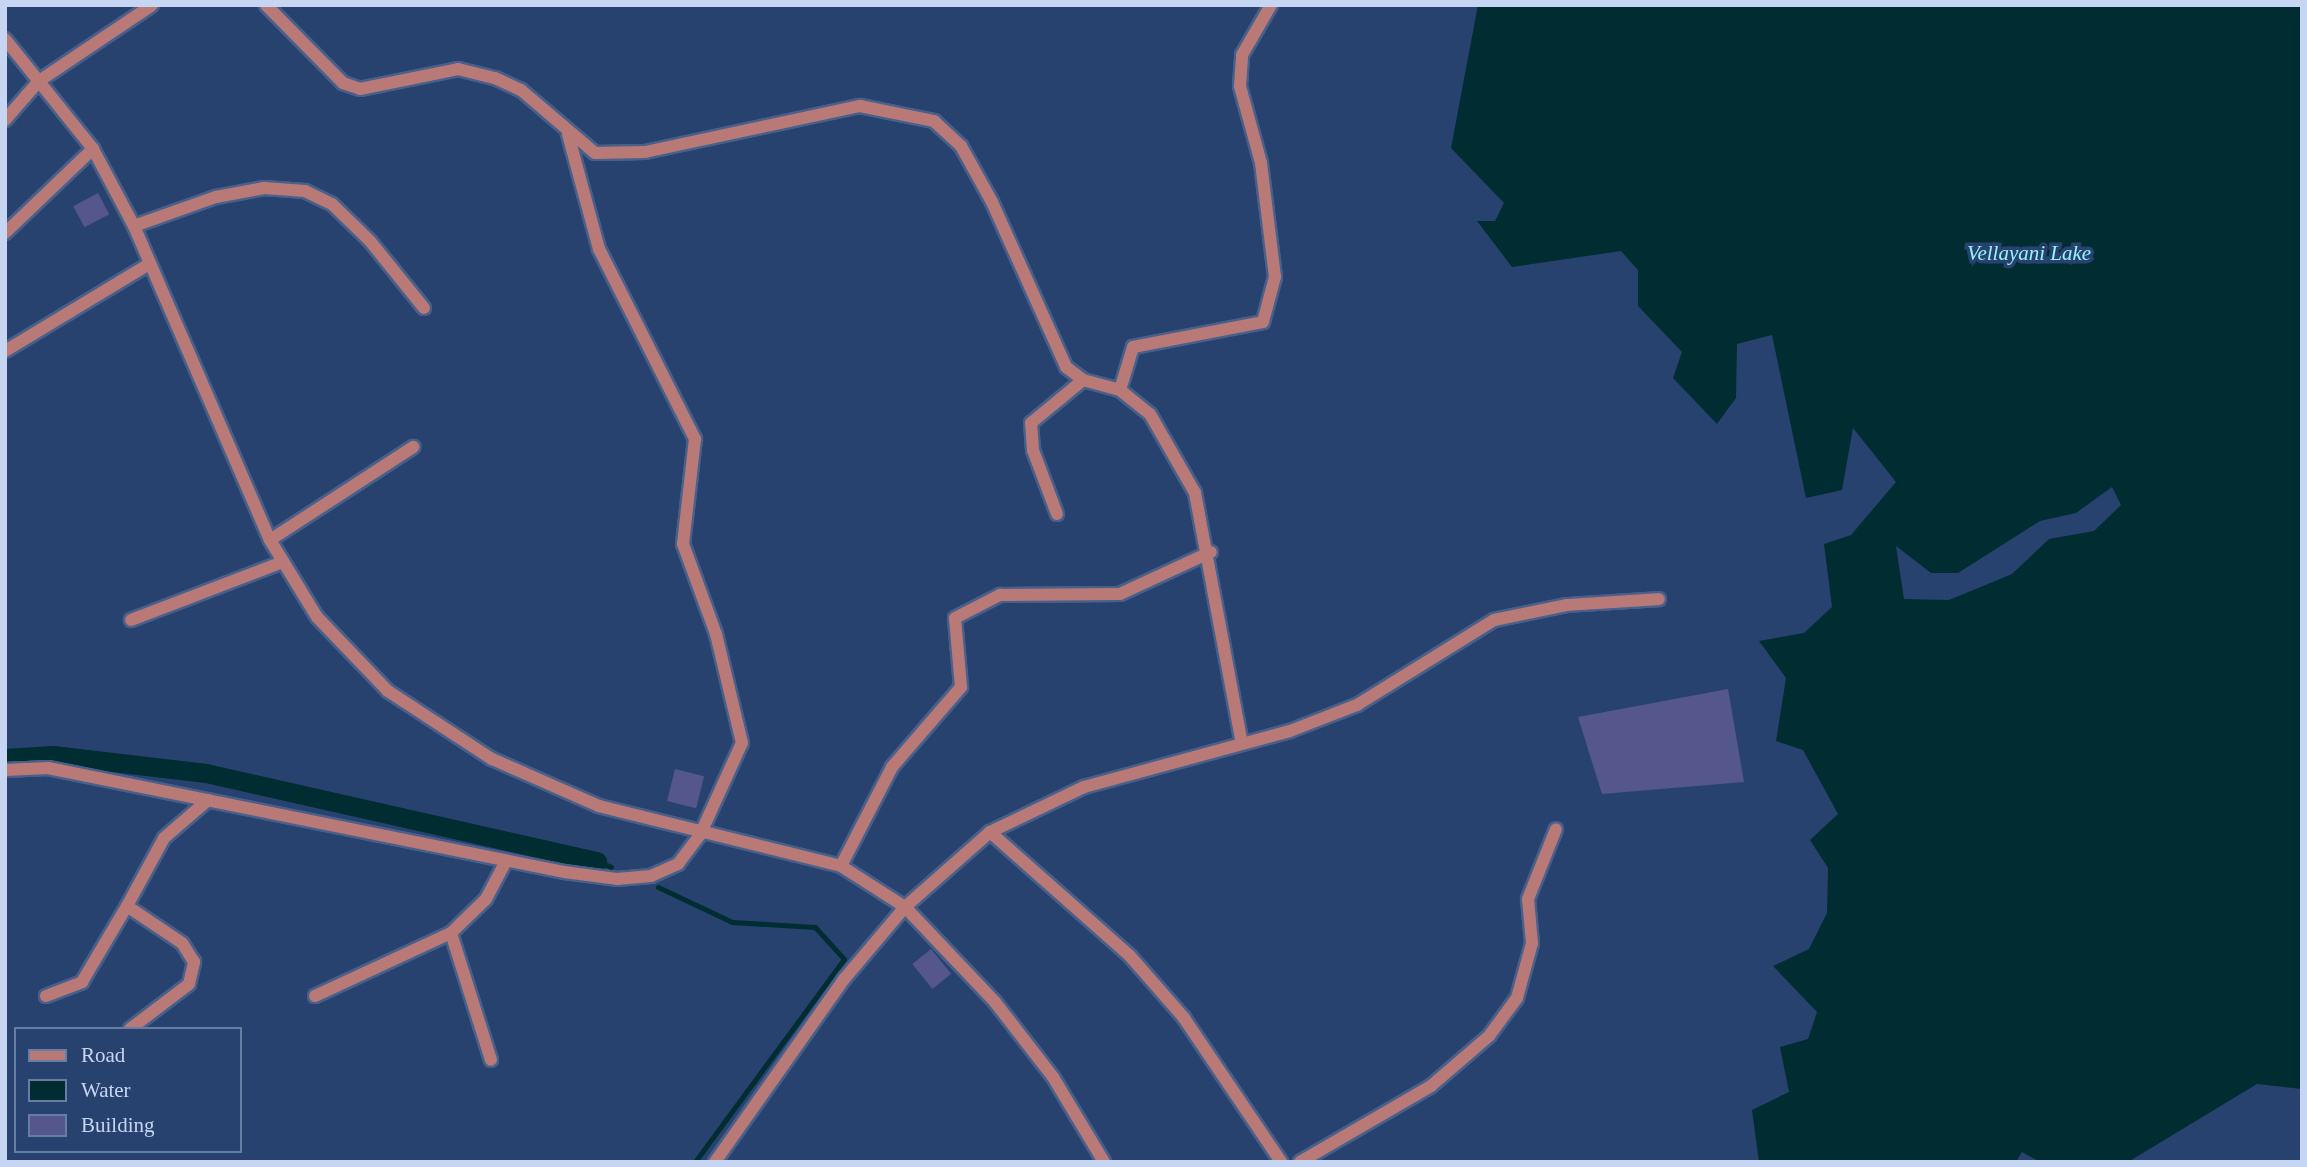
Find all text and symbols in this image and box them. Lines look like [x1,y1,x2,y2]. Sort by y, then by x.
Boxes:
water label: Vellayani Lake [1967,240,2091,266]
legend [14,1027,242,1153]
text: Road [81,1043,125,1067]
text: Water [81,1078,131,1102]
text: Building [81,1113,155,1137]

